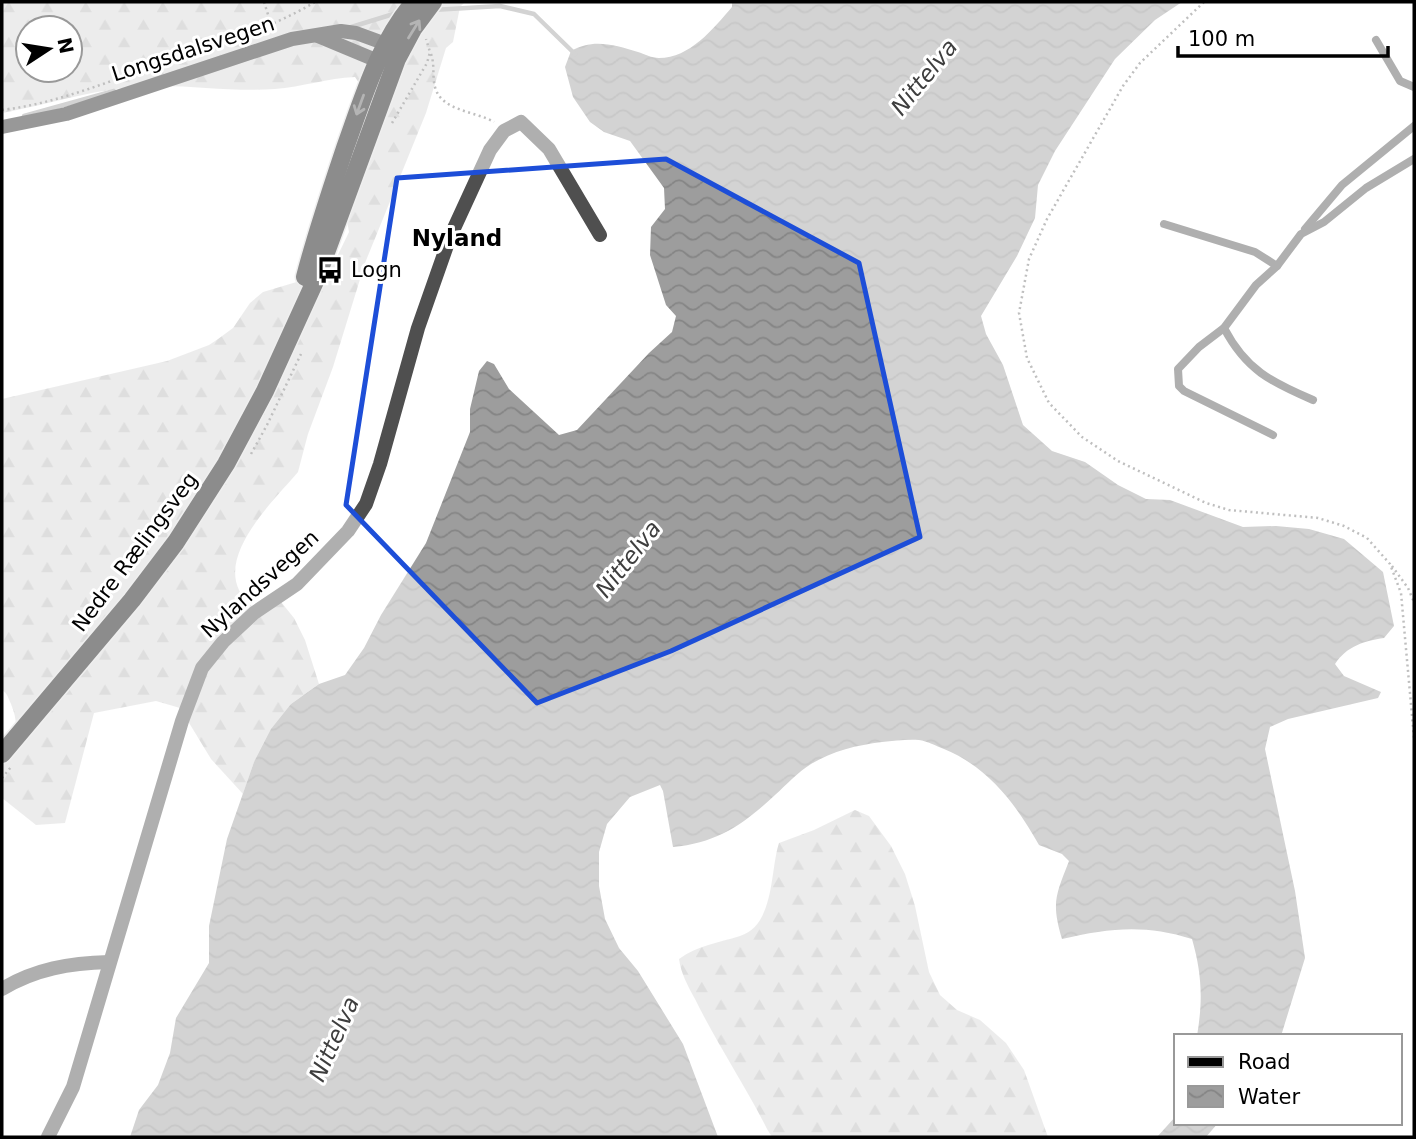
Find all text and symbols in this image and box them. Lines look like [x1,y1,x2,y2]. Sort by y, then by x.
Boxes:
street label: Longsdalsvegen [109,11,277,87]
north arrow [14,14,84,84]
scale bar [1178,14,1388,58]
one-way arrow [407,20,421,40]
text: 100 m [1188,27,1255,51]
water label: Nittelva [886,34,962,120]
text: N [53,35,78,56]
one-way arrow [353,94,365,116]
district label: Nyland [412,225,502,251]
bus stop icon: Logn [315,255,345,285]
place label: Logn [351,258,402,282]
street label: Nedre Rælingsveg [67,468,203,636]
water label: Nittelva [590,516,666,602]
street label: Nylandsvegen [196,525,324,643]
water label: Nittelva [304,993,364,1085]
legend [1174,1034,1402,1125]
text: Road [1238,1050,1291,1074]
text: Water [1238,1085,1300,1109]

